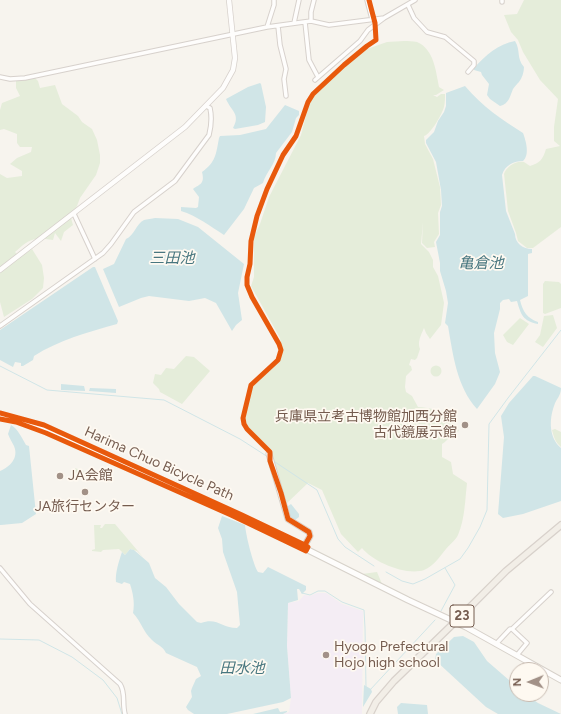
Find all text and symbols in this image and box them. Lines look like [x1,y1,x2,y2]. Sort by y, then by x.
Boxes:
water label: 三田池 [150,250,194,268]
water label: 亀倉池 [459,255,503,273]
place label: 兵庫県立考古博物館加西分館 古代鏡展示館 [275,409,457,442]
marker: 兵庫県立考古博物館加西分館 古代鏡展示館 [460,420,470,430]
street label: Harima Chuo Bicycle Path [82,423,236,505]
place label: JA会館 [68,468,113,484]
marker: JA会館 [55,471,65,481]
marker: JA旅行センター [80,487,90,497]
place label: JA旅行センター [35,499,135,515]
road number: 23 [450,605,474,627]
place label: Hyogo Prefectural Hojo high school [334,639,448,672]
marker: Hyogo Prefectural Hojo high school [321,650,331,660]
water label: 田水池 [220,660,264,678]
north arrow [509,662,549,702]
text: N [511,678,524,687]

